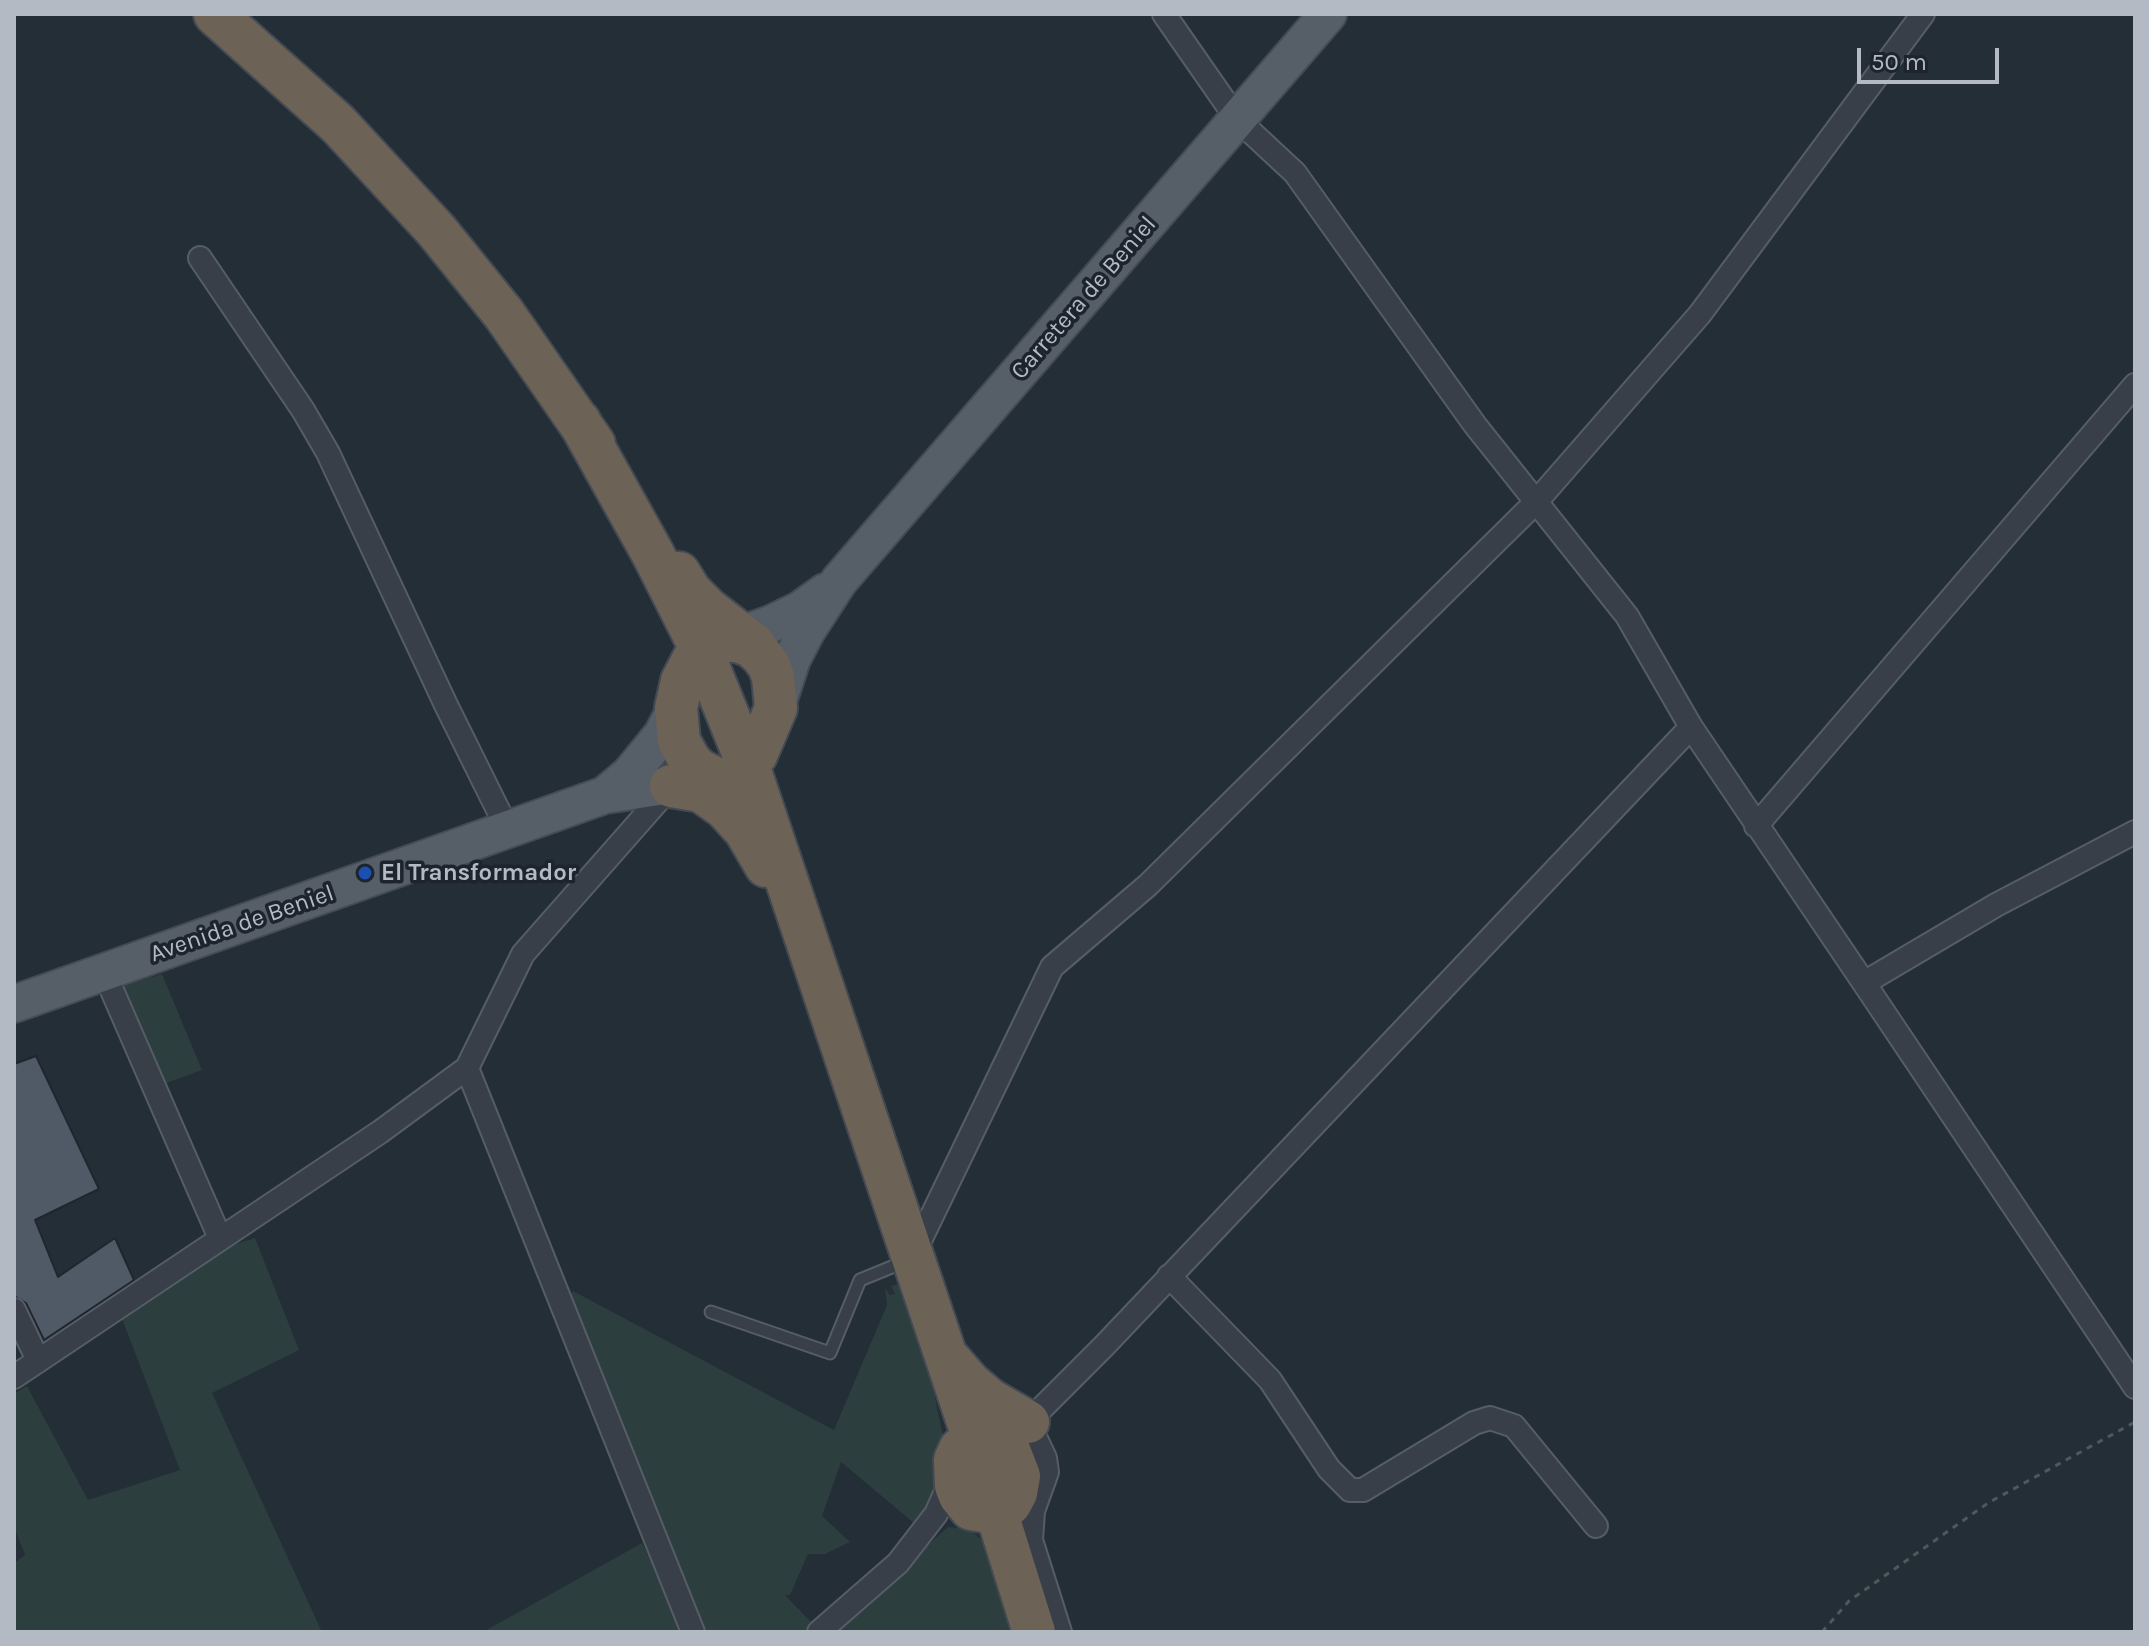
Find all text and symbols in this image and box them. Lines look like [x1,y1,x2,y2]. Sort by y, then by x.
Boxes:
scale bar [1861,32,2003,82]
text: 50 m [1871,48,1927,76]
street label: Carretera de Beniel [1005,211,1163,385]
place label: El Transformador [381,859,576,887]
marker: El Transformador [356,864,374,882]
street label: Avenida de Beniel [146,879,338,969]

